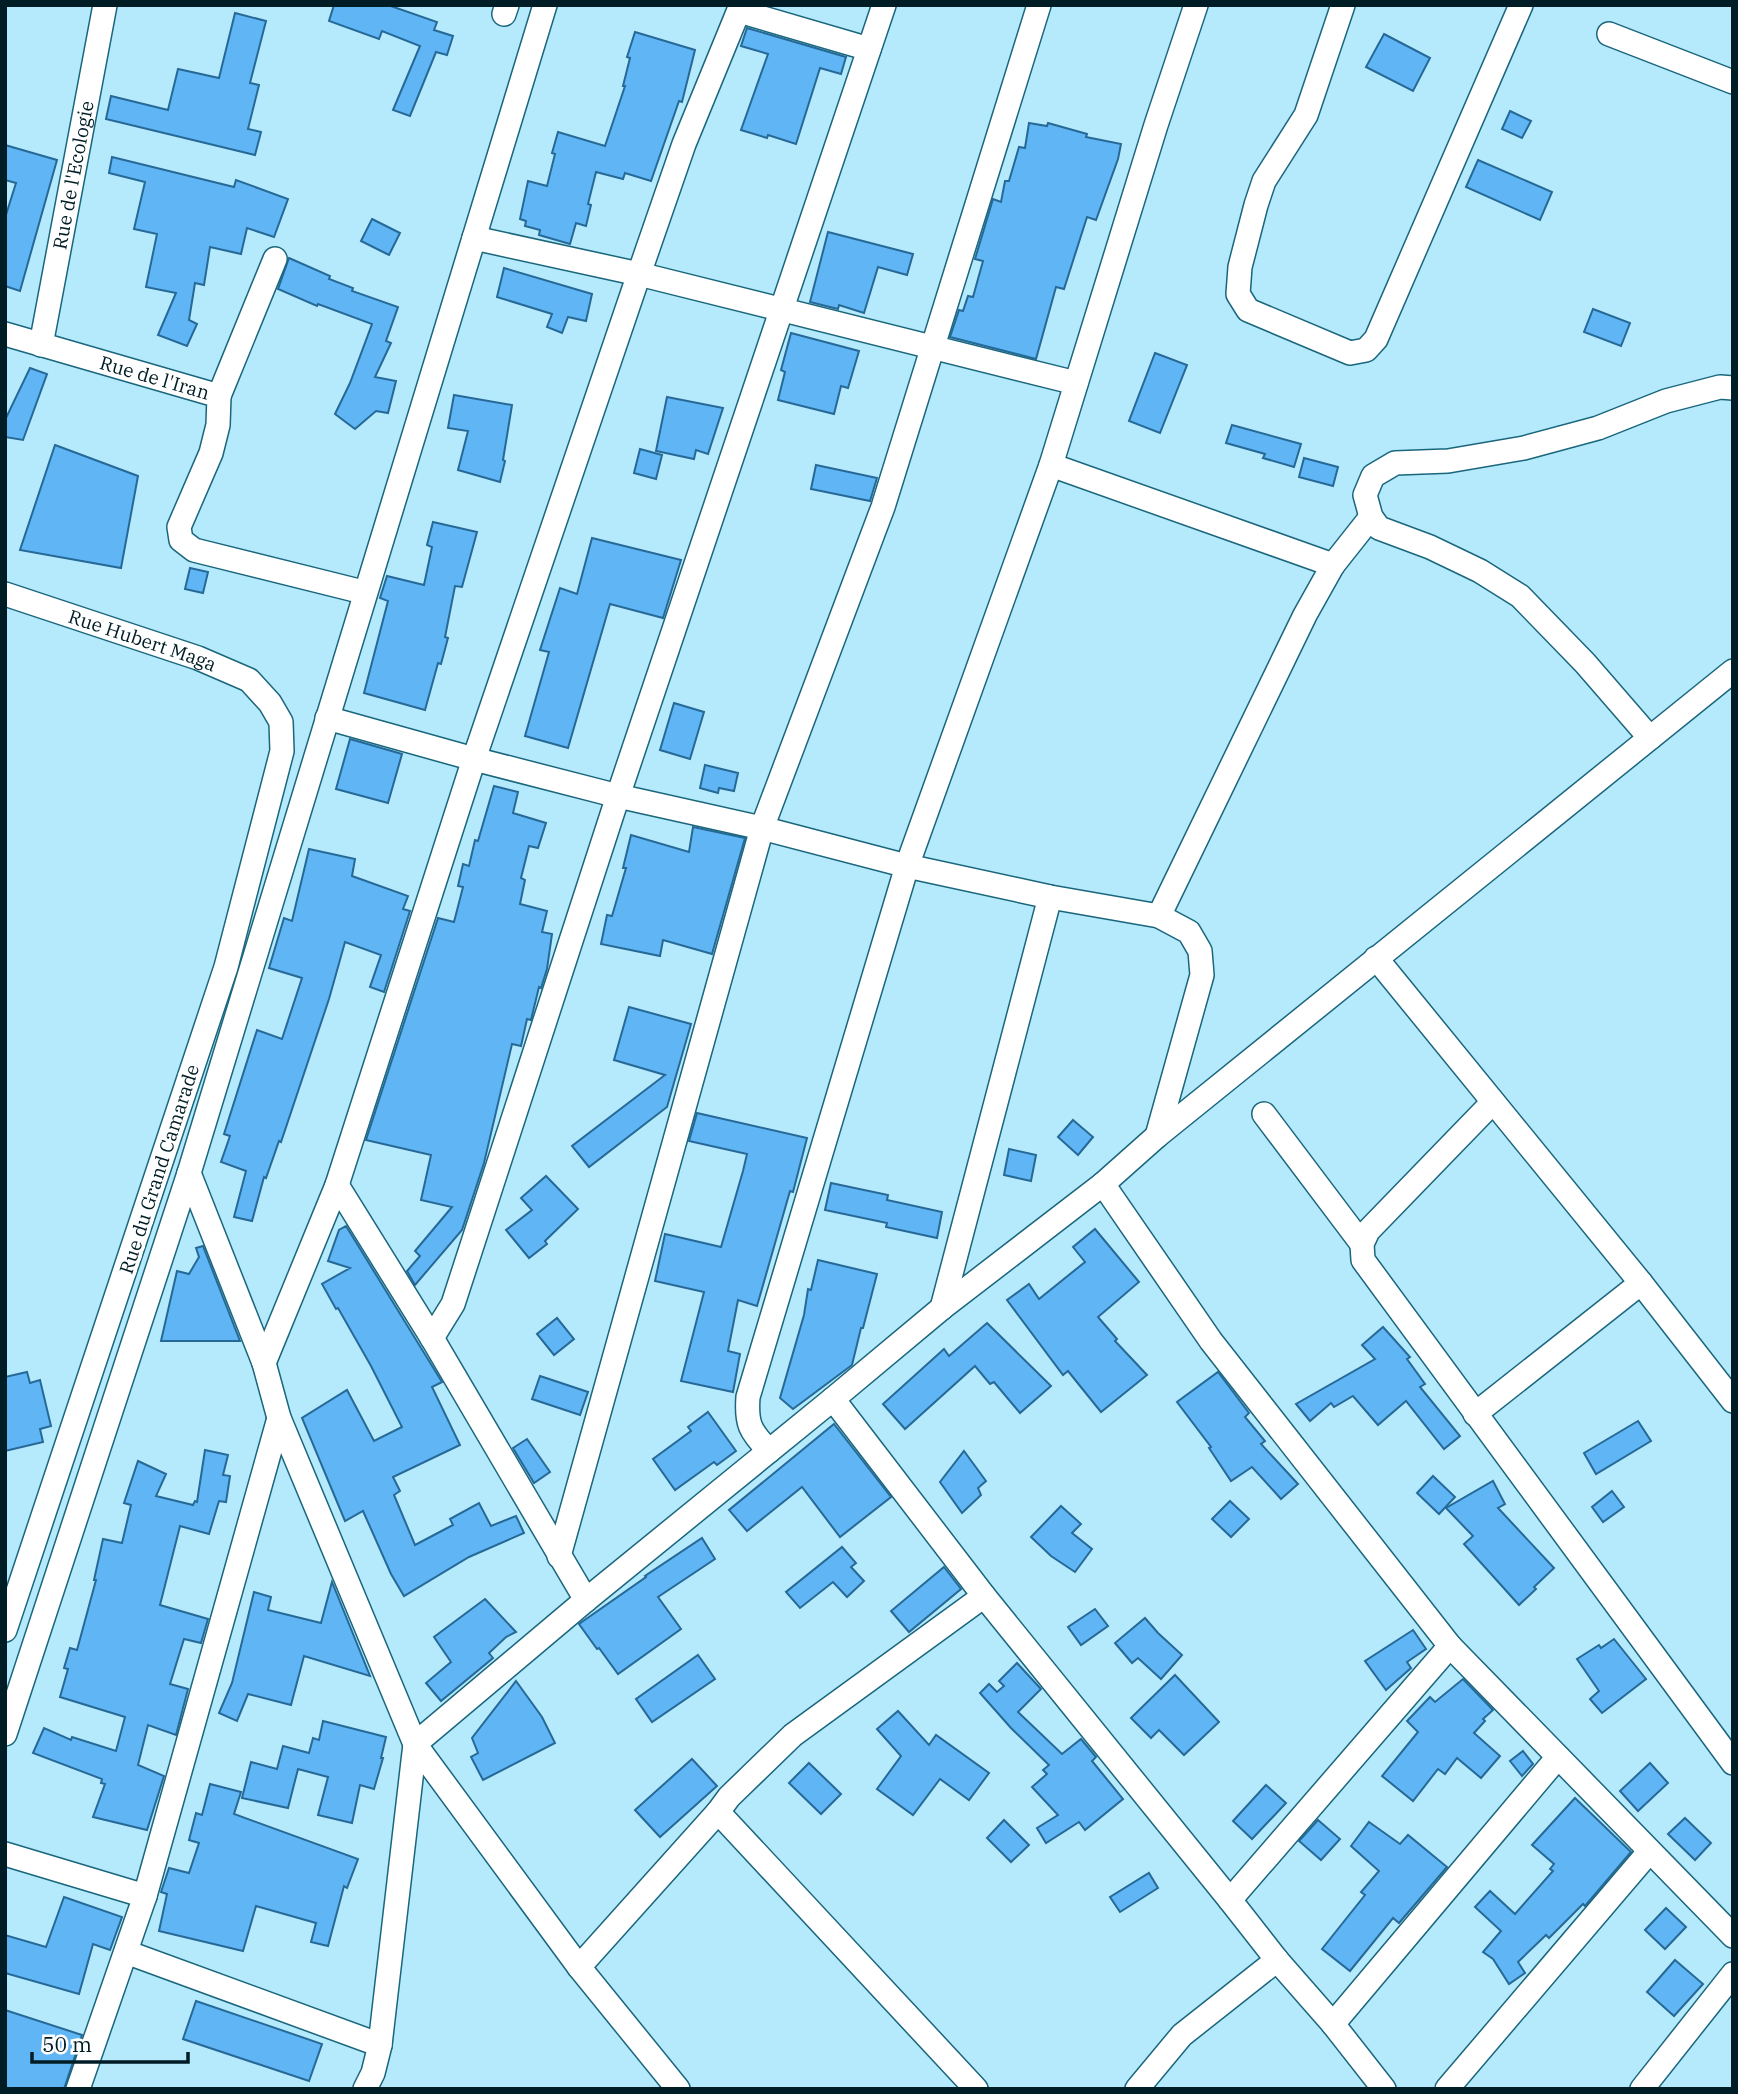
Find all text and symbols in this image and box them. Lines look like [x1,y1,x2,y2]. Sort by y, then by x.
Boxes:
street label: Rue de l'Ecologie [47,99,99,251]
street label: Rue de l'Iran [97,350,212,405]
street label: Rue Hubert Maga [65,604,220,677]
street label: Rue du Grand Camarade [114,1061,204,1277]
scale bar [32,2021,187,2064]
text: 50 m [42,2030,92,2058]

